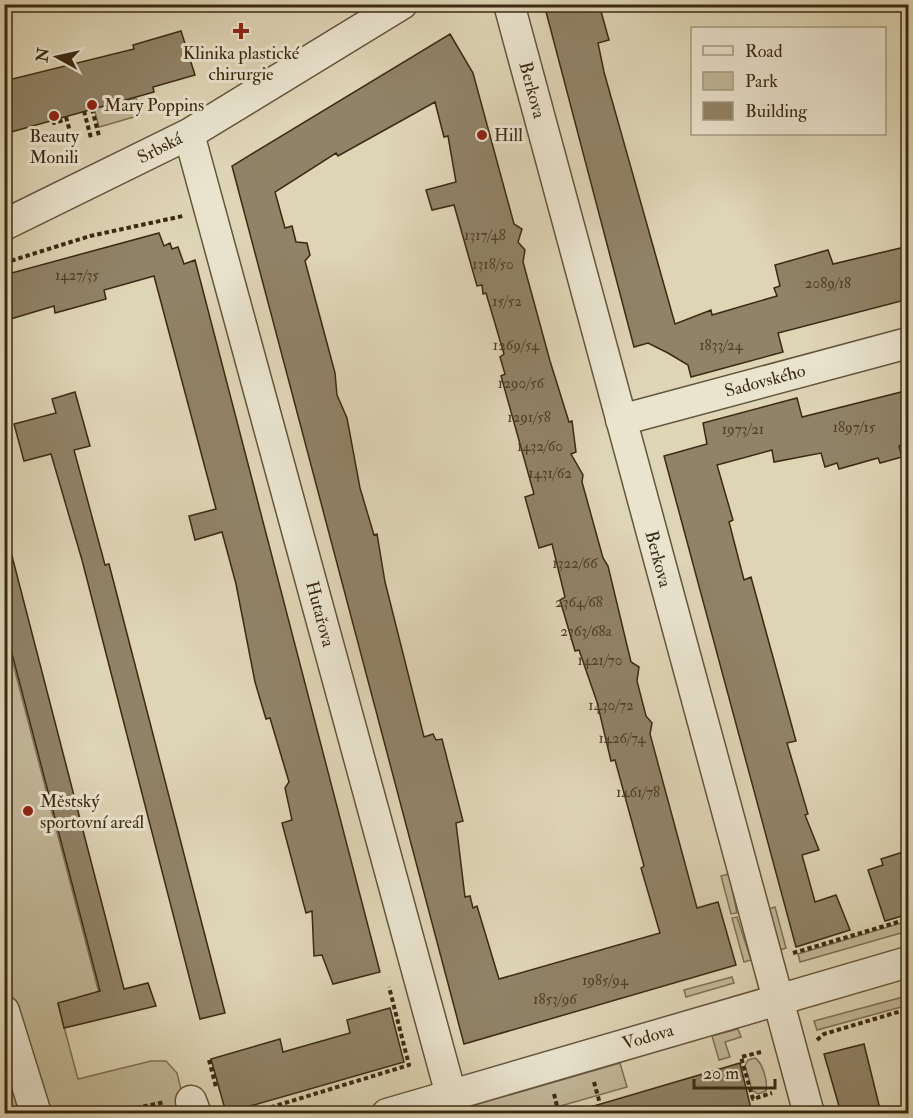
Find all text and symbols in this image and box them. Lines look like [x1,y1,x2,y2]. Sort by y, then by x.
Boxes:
marker: Klinika plastické chirurgie [232,22,250,40]
north arrow [27,27,87,87]
legend [691,27,886,135]
text: Road [745,40,783,63]
place label: Klinika plastické chirurgie [183,42,300,86]
text: N [32,46,54,65]
street label: Berkova [513,59,551,121]
text: Park [745,70,778,93]
place label: Mary Poppins [104,94,204,117]
marker: Mary Poppins [85,98,99,112]
text: Building [745,100,808,123]
marker: Beauty Monili [47,109,61,123]
place label: Hill [494,124,523,147]
place label: Beauty Monili [29,125,80,169]
street label: Srbská [134,127,187,169]
marker: Hill [475,128,489,142]
house number: 1317/48 [464,226,506,245]
house number: 1318/50 [472,255,514,274]
house number: 1427/35 [55,266,99,285]
house number: 2089/18 [805,274,851,293]
house number: 15/52 [492,292,522,311]
house number: 1269/54 [493,336,540,355]
house number: 1833/24 [699,336,744,355]
street label: Sadovského [722,359,808,403]
house number: 1290/56 [498,374,546,393]
house number: 1291/58 [507,408,551,427]
house number: 1897/15 [833,418,876,437]
house number: 1973/21 [722,420,764,439]
house number: 1432/60 [517,437,563,456]
house number: 1431/62 [528,464,572,483]
street label: Berkova [639,528,677,590]
house number: 1322/66 [552,554,599,573]
street label: Hutařova [300,579,340,650]
house number: 2364/68 [555,593,603,612]
house number: 2363/68a [560,622,612,641]
house number: 1421/70 [578,651,622,670]
house number: 1430/72 [588,696,634,715]
house number: 1426/74 [598,729,646,748]
house number: 1461/78 [616,783,660,802]
place label: Městský sportovní areál [40,790,145,834]
marker: Městský sportovní areál [21,804,35,818]
house number: 1985/94 [582,971,629,990]
house number: 1853/96 [533,990,578,1009]
street label: Vodova [620,1019,677,1055]
scale bar [694,1052,775,1090]
text: 20 m [703,1062,739,1085]

